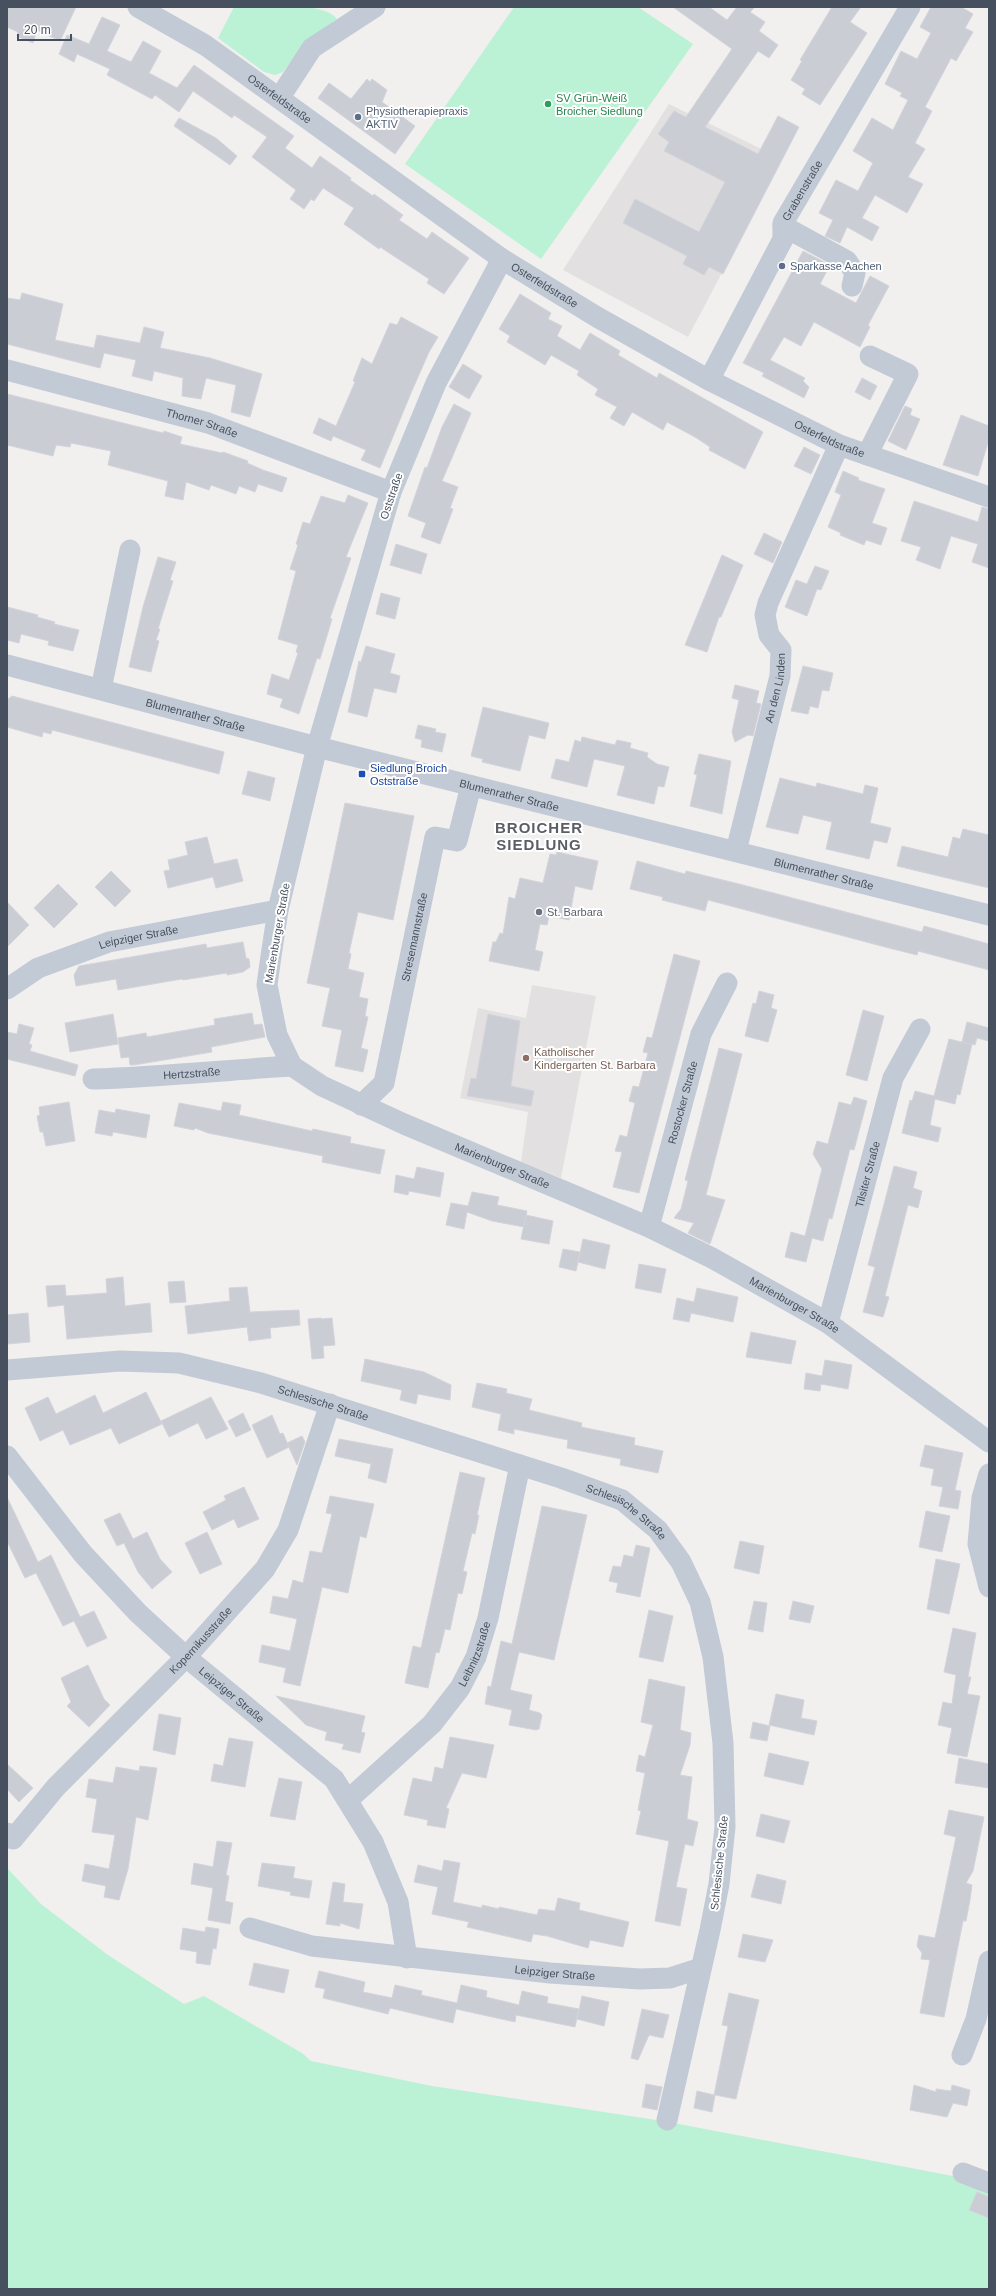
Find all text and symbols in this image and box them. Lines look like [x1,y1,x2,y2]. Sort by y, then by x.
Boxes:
scale bar [18,16,71,42]
text: 20 m [24,23,51,37]
street label: Osterfeldstraße [245,72,314,126]
place label: SV Grün-Weiß Broicher Siedlung [556,92,643,117]
marker: SV Grün-Weiß Broicher Siedlung [543,99,553,109]
place label: Physiotherapiepraxis AKTIV [366,105,469,130]
marker: Physiotherapiepraxis AKTIV [353,112,363,122]
street label: Grabenstraße [780,158,825,223]
street label: Osterfeldstraße [509,260,580,310]
place label: Sparkasse Aachen [790,260,882,272]
marker: Sparkasse Aachen [777,261,787,271]
street label: Thorner Straße [165,406,240,440]
street label: Osterfeldstraße [792,418,866,459]
street label: Oststraße [377,471,405,521]
street label: An den Linden [762,653,787,724]
street label: Blumenrather Straße [145,696,246,734]
place label: Siedlung Broich Oststraße [370,762,447,787]
marker: Siedlung Broich Oststraße [357,769,367,779]
street label: Blumenrather Straße [458,777,560,813]
district label: BROICHER SIEDLUNG [495,819,583,853]
street label: Blumenrather Straße [773,855,875,892]
street label: Marienburger Straße [262,882,292,984]
street label: Stresemannstraße [399,891,429,983]
place label: St. Barbara [547,906,604,918]
marker: St. Barbara [534,907,544,917]
street label: Leipziger Straße [97,923,179,951]
place label: Katholischer Kindergarten St. Barbara [534,1046,657,1071]
marker: Katholischer Kindergarten St. Barbara [521,1053,531,1063]
street label: Rostocker Straße [666,1060,699,1145]
street label: Hertzstraße [163,1065,221,1081]
street label: Marienburger Straße [453,1140,552,1191]
street label: Tilsiter Straße [853,1140,882,1209]
street label: Marienburger Straße [747,1274,842,1335]
street label: Schlesische Straße [276,1383,370,1423]
street label: Schlesische Straße [584,1482,669,1542]
street label: Kopernikusstraße [167,1604,234,1676]
street label: Leibnitzstraße [456,1620,493,1689]
street label: Leipziger Straße [197,1664,267,1725]
street label: Schlesische Straße [708,1815,730,1911]
street label: Leipziger Straße [514,1963,596,1982]

